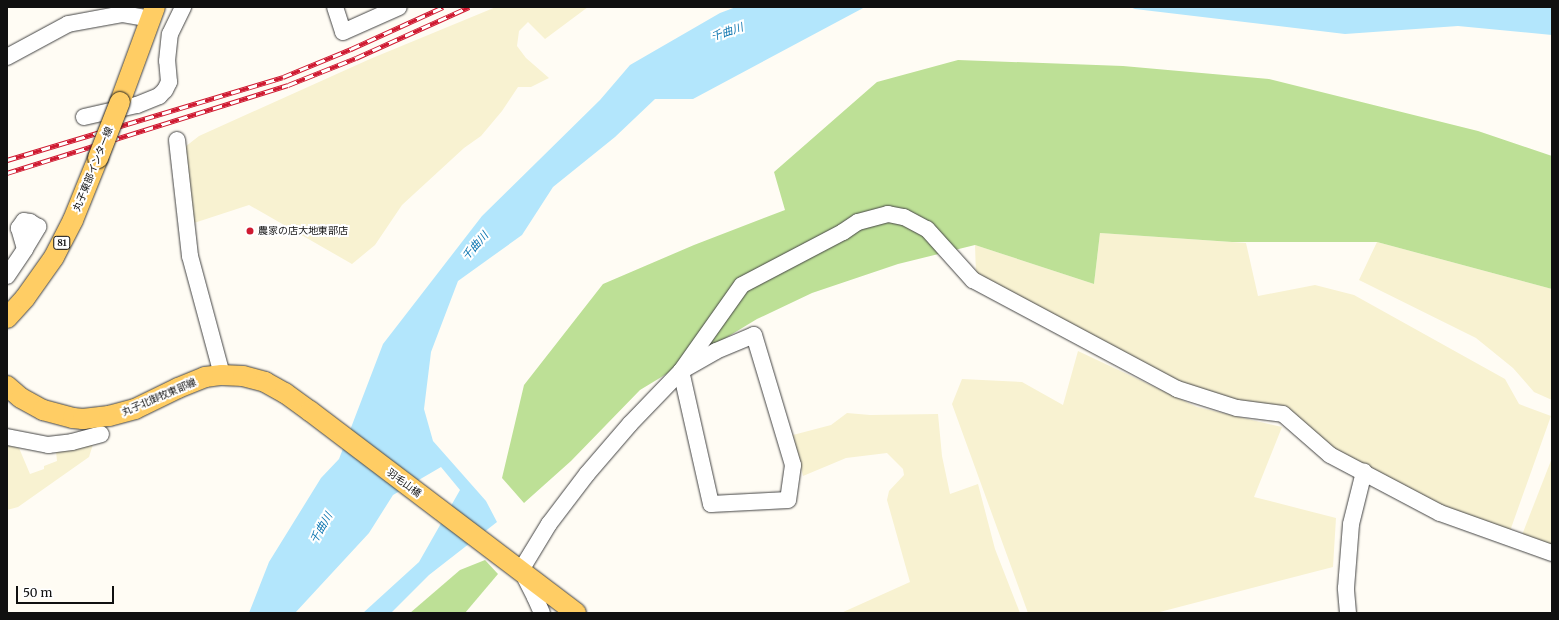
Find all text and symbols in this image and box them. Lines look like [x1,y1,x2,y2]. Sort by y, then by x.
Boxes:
water label: 千曲川 [709,20,745,44]
street label: 丸子東部インター線 [71,125,115,213]
place label: 農家の店大地東部店 [258,225,348,237]
marker: 農家の店大地東部店 [245,226,255,236]
water label: 千曲川 [459,229,491,263]
road number: 81 [53,236,71,250]
street label: 丸子北御牧東部線 [120,376,198,418]
street label: 羽毛山橋 [384,466,424,500]
water label: 千曲川 [307,510,335,546]
scale bar [18,578,116,604]
text: 50 m [23,585,52,600]

